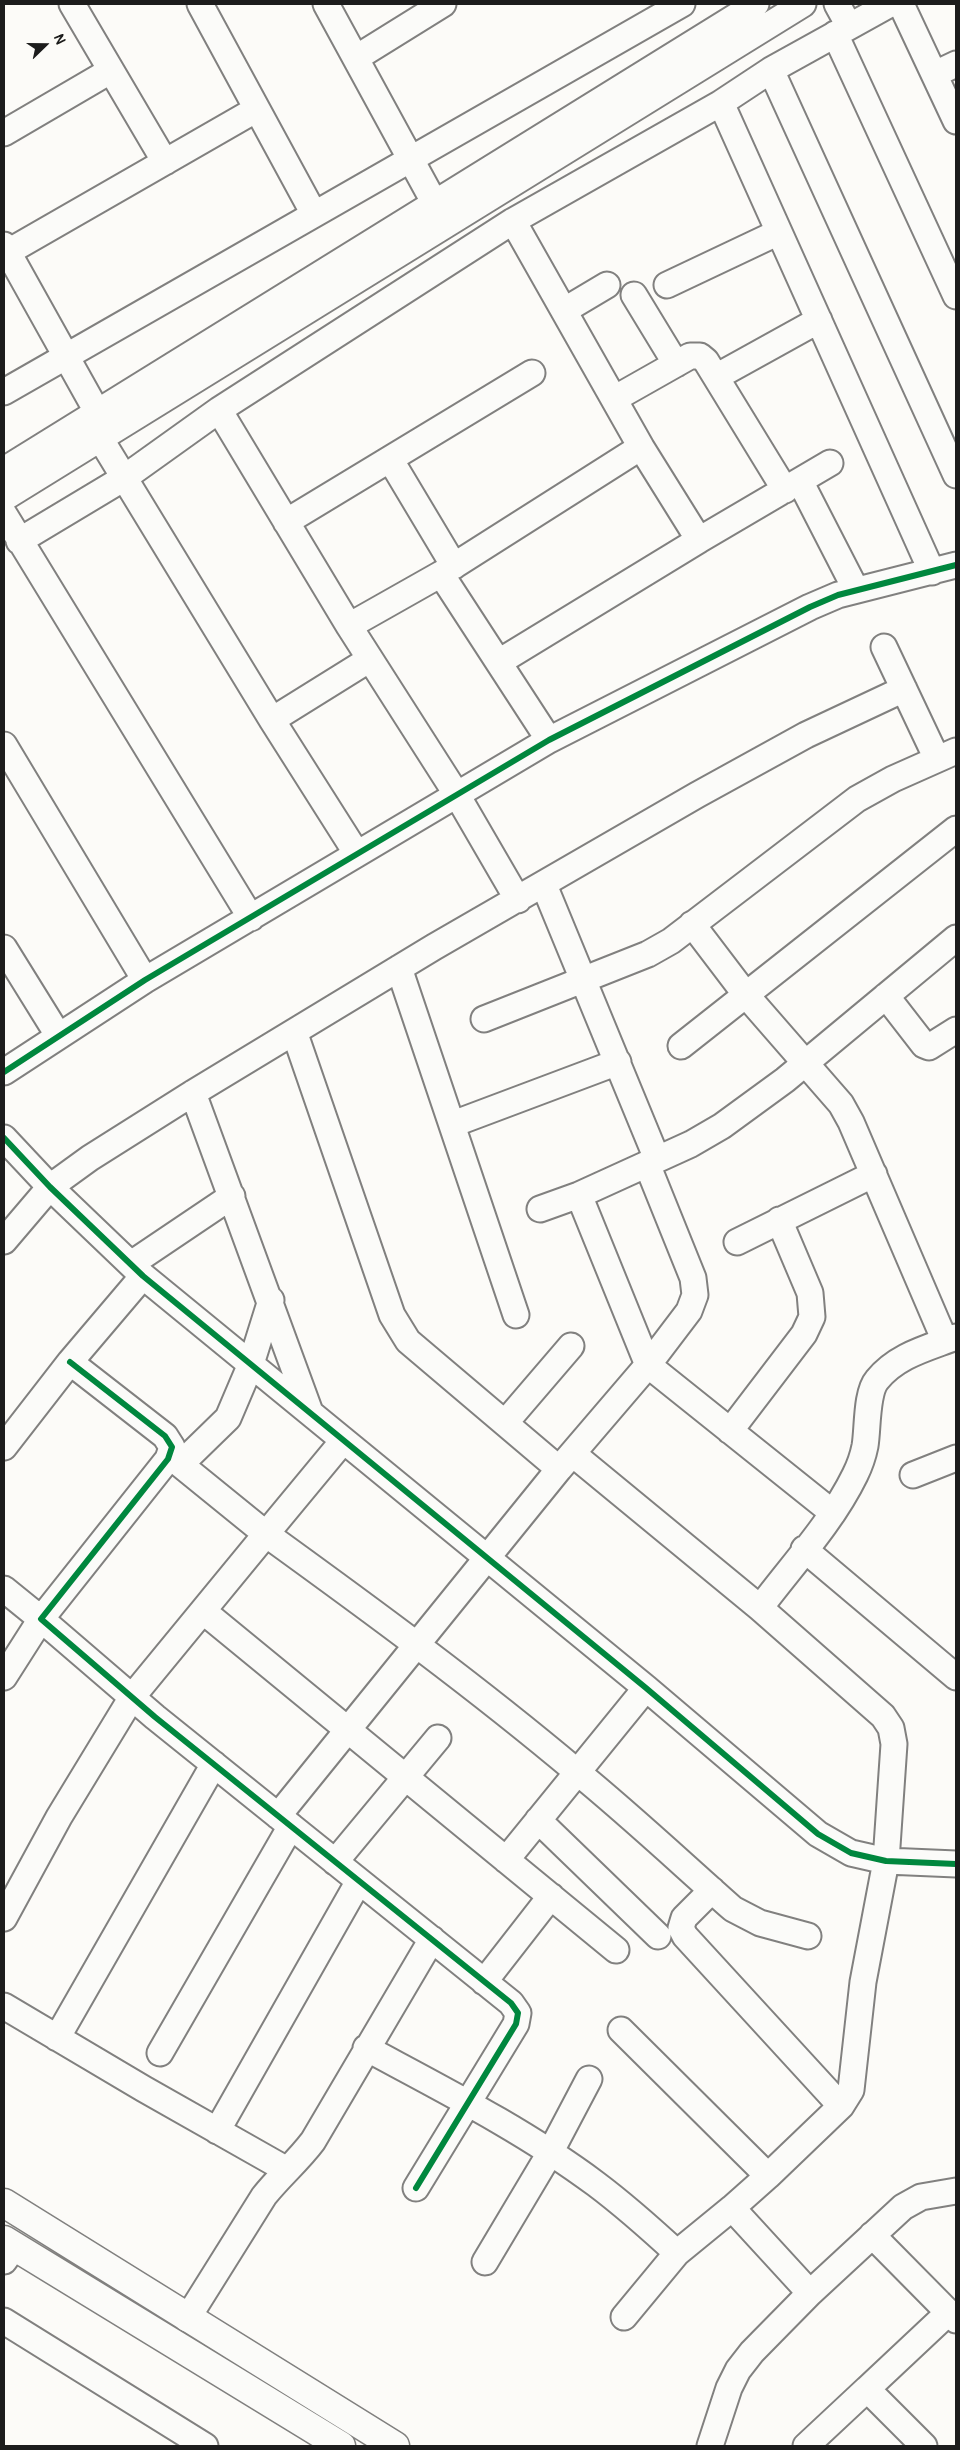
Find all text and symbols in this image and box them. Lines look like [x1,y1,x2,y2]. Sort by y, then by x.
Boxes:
north arrow [20,20,70,70]
text: N [50,32,69,47]

